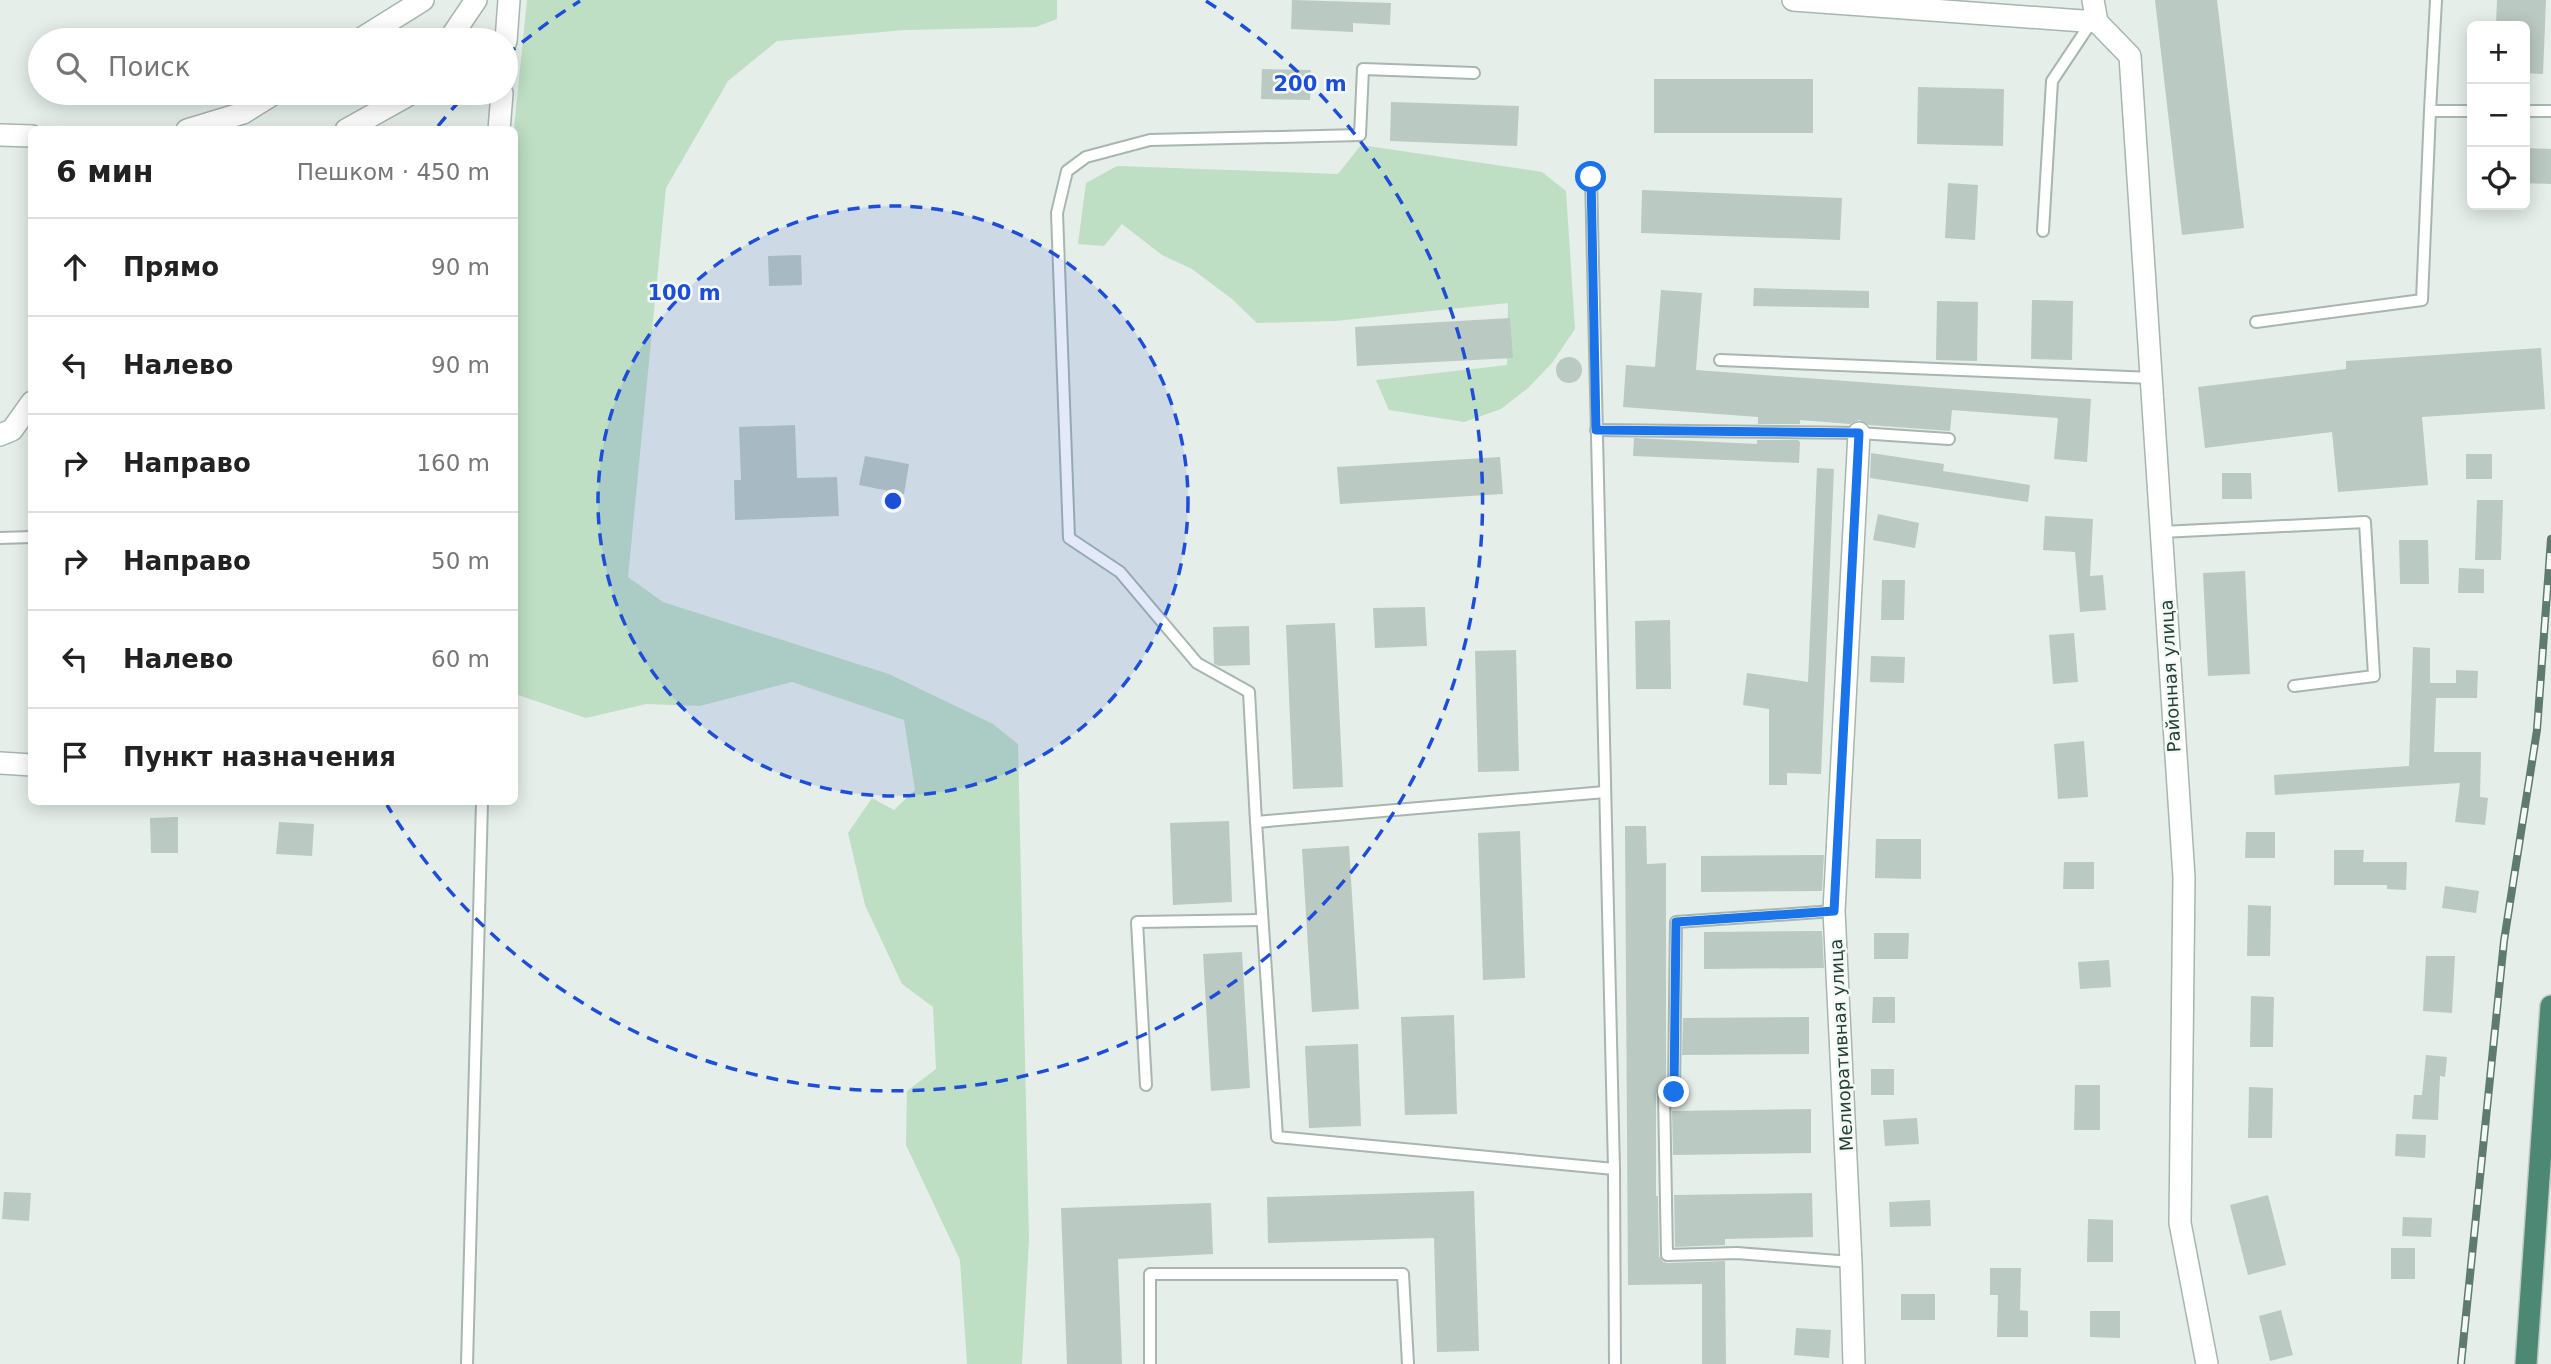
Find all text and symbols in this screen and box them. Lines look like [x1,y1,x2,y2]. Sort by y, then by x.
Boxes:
map controls [2467,21,2530,210]
button: + [2467,21,2530,84]
search box [28,28,518,105]
icon: search [52,48,90,86]
text: Поиск [108,52,190,82]
text: 200 m [1273,72,1347,96]
button: − [2467,84,2530,147]
button: locate [2467,147,2530,210]
text: 6 мин [56,154,154,189]
text: Пешком · 450 m [297,159,490,185]
route start [1575,161,1606,192]
icon: ahead [56,248,94,286]
text: Прямо [123,252,219,282]
text: 90 m [431,254,490,280]
text: 100 m [647,281,721,305]
icon: left [56,346,94,384]
text: Налево [123,350,233,380]
text: 90 m [431,352,490,378]
icon: right [56,444,94,482]
text: Направо [123,448,251,478]
text: 160 m [416,450,490,476]
centre of rings [881,489,905,513]
icon: right [56,542,94,580]
text: Направо [123,546,251,576]
text: 50 m [431,548,490,574]
street label: Районная улица [2156,599,2184,753]
icon: left [56,640,94,678]
text: Налево [123,644,233,674]
text: 60 m [431,646,490,672]
icon: arrive [56,738,94,776]
text: Пункт назначения [123,742,396,772]
street label: Мелиоративная улица [1825,938,1857,1152]
route end [1658,1076,1689,1107]

